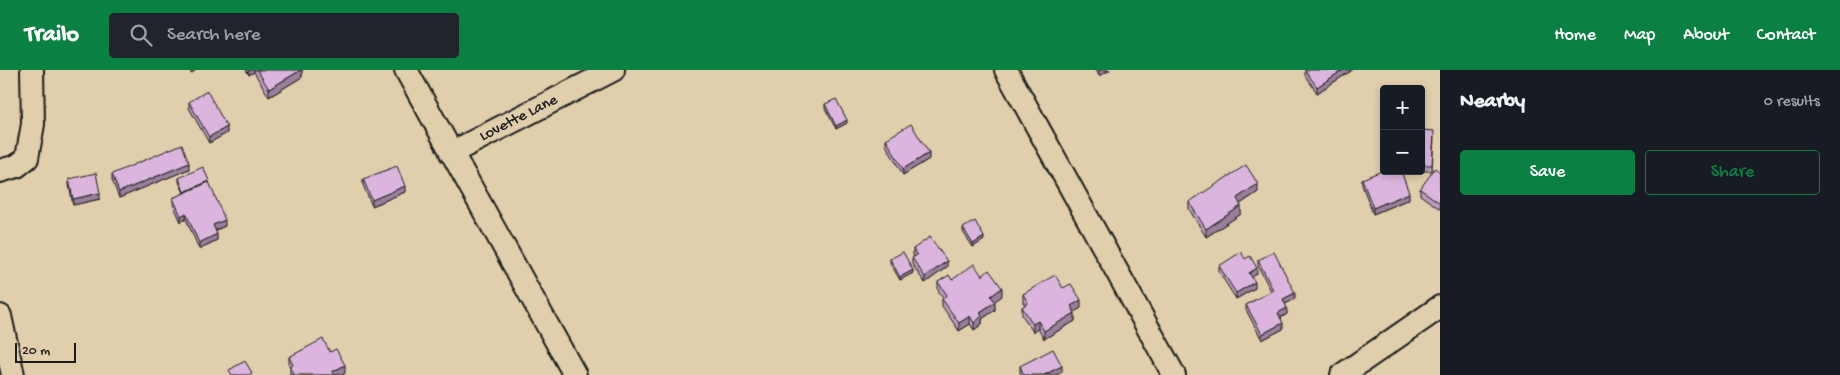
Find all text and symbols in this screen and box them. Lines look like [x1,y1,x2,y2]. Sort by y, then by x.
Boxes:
search box [109,13,459,58]
text: Trailo [25,21,79,50]
icon: search [127,21,155,49]
text: Search here [167,24,261,47]
text: Home [1554,25,1596,46]
text: Map [1624,25,1655,46]
text: About [1683,25,1729,46]
text: Contact [1757,25,1815,46]
map controls [1380,85,1425,175]
button: + [1380,85,1425,130]
text: Nearby [1460,90,1525,115]
street label: Lovette Lane [477,91,562,147]
text: 0 results [1764,93,1820,112]
button: − [1380,130,1425,175]
button: Save [1460,150,1635,195]
button: Share [1645,150,1820,195]
scale bar [15,340,76,363]
text: 20 m [22,343,50,360]

